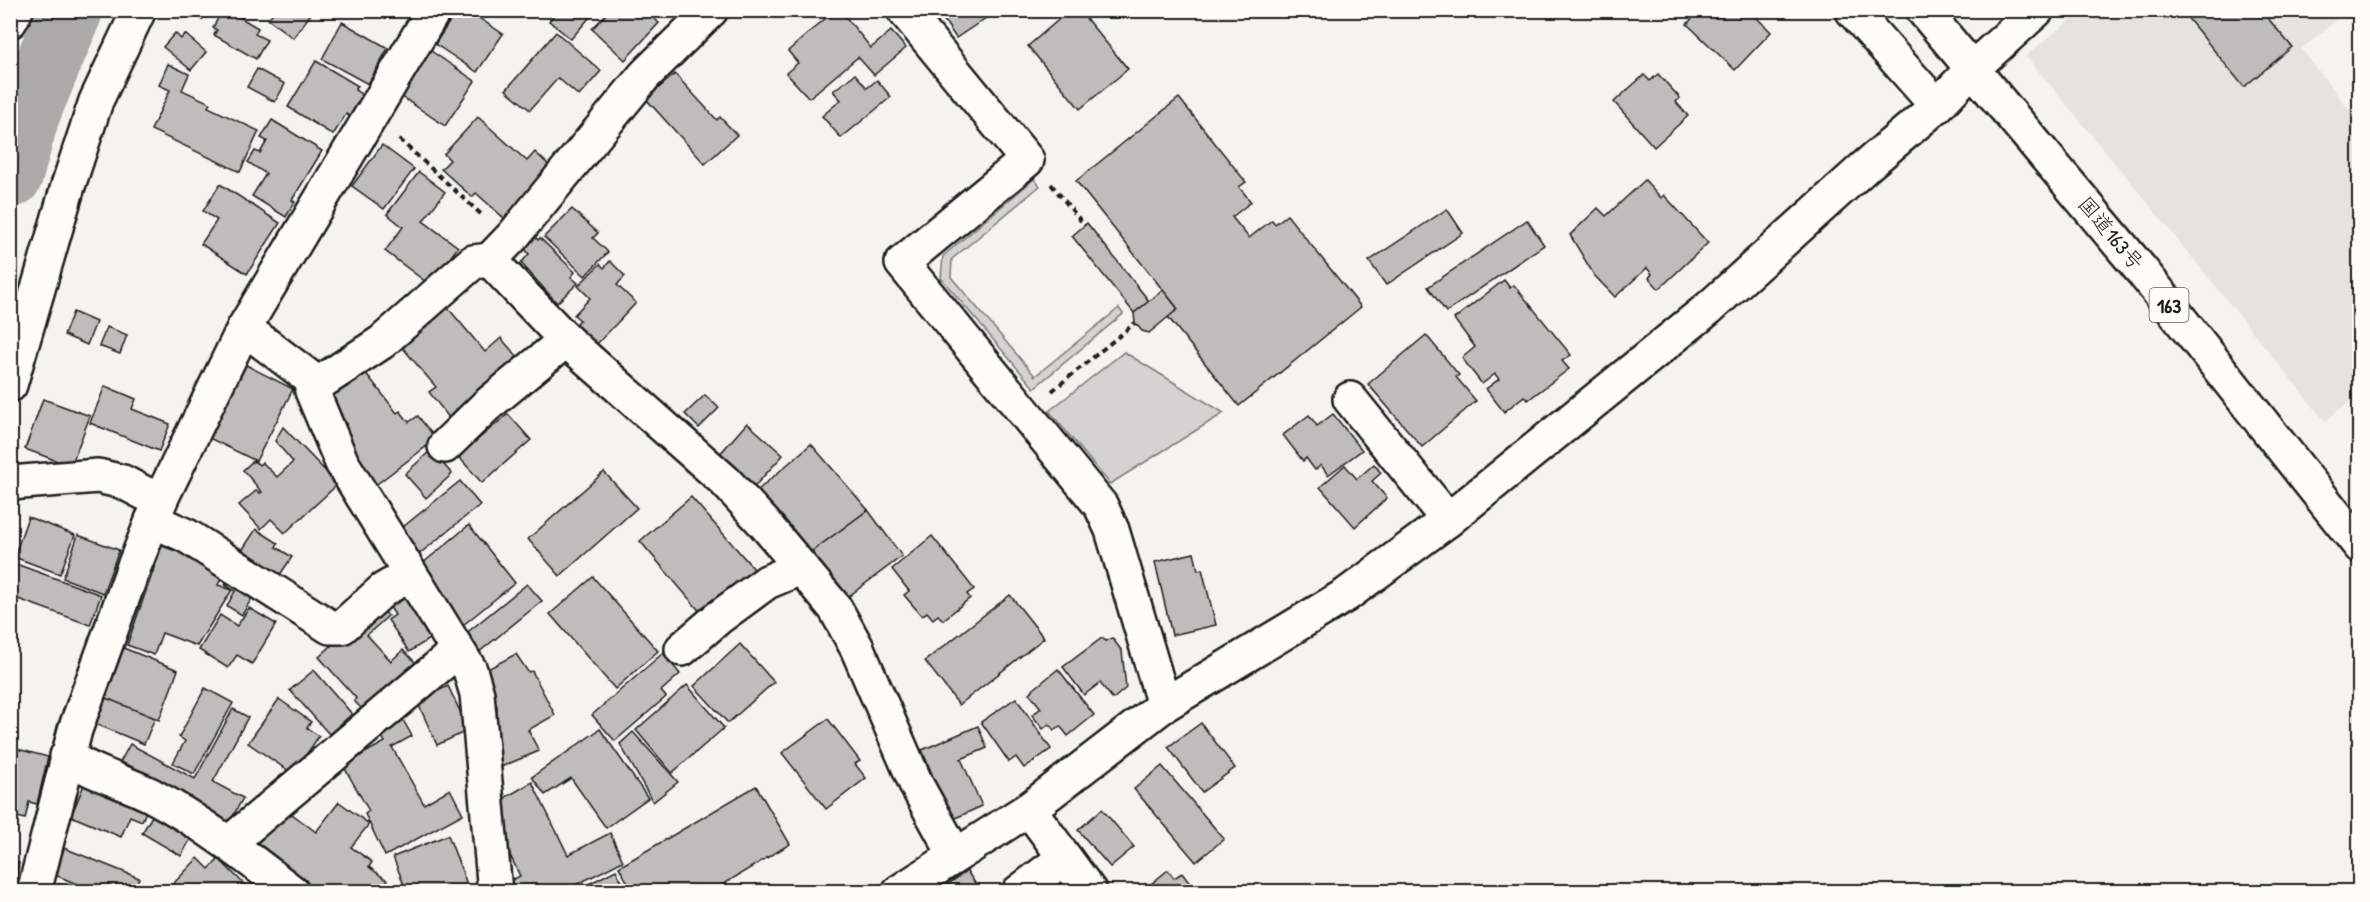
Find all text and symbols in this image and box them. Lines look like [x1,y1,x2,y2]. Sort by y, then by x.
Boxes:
street label: 国道163号 [2071,190,2151,276]
road number: 163 [2150,288,2188,322]

